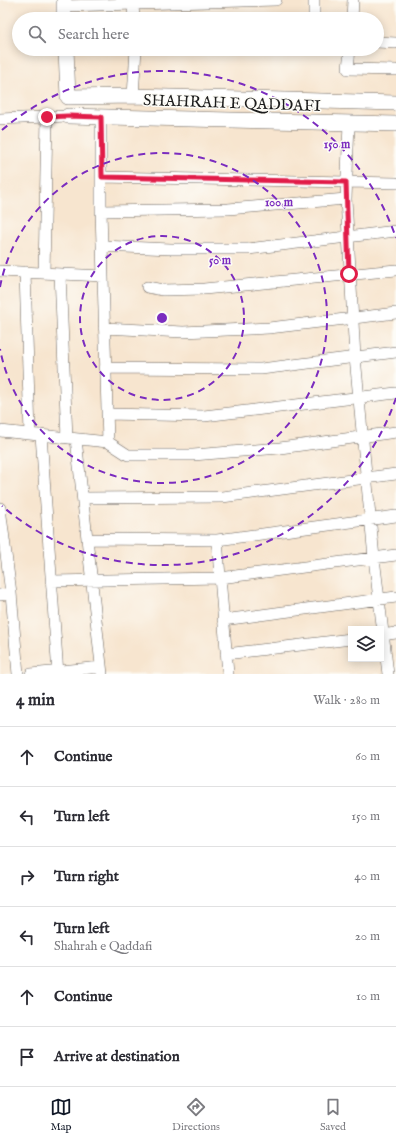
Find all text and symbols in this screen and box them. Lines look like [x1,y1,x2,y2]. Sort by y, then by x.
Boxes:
search box [12,12,384,56]
icon: search [26,23,48,45]
text: Search here [58,25,129,44]
street label: SHAHRAH E QADDAFI [143,91,321,117]
route end [38,108,56,126]
text: 150 m [324,137,351,152]
text: 100 m [265,195,294,210]
text: 50 m [209,253,232,268]
route start [340,265,358,283]
centre of rings [155,311,169,325]
map controls [348,626,384,662]
button: layers [348,626,384,662]
text: 4 min [16,690,55,711]
text: Walk · 280 m [313,692,380,709]
icon: ahead [16,746,38,768]
text: Continue [54,747,112,766]
text: 60 m [355,748,380,765]
icon: left [16,806,38,828]
text: Turn left [54,807,110,826]
text: 150 m [351,808,380,825]
icon: right [16,866,38,888]
text: Turn right [54,867,119,886]
text: 40 m [354,868,380,885]
text: Turn left [54,919,110,938]
icon: left [16,926,38,948]
text: 20 m [355,928,380,945]
text: Shahrah e Qaddafi [54,938,152,955]
icon: ahead [16,986,38,1008]
text: Continue [54,987,112,1006]
text: 10 m [356,988,380,1005]
icon: arrive [16,1046,38,1068]
text: Arrive at destination [54,1047,180,1066]
tab: Map [50,1096,72,1134]
tab: Directions [172,1096,220,1134]
tab: Saved [320,1096,346,1134]

